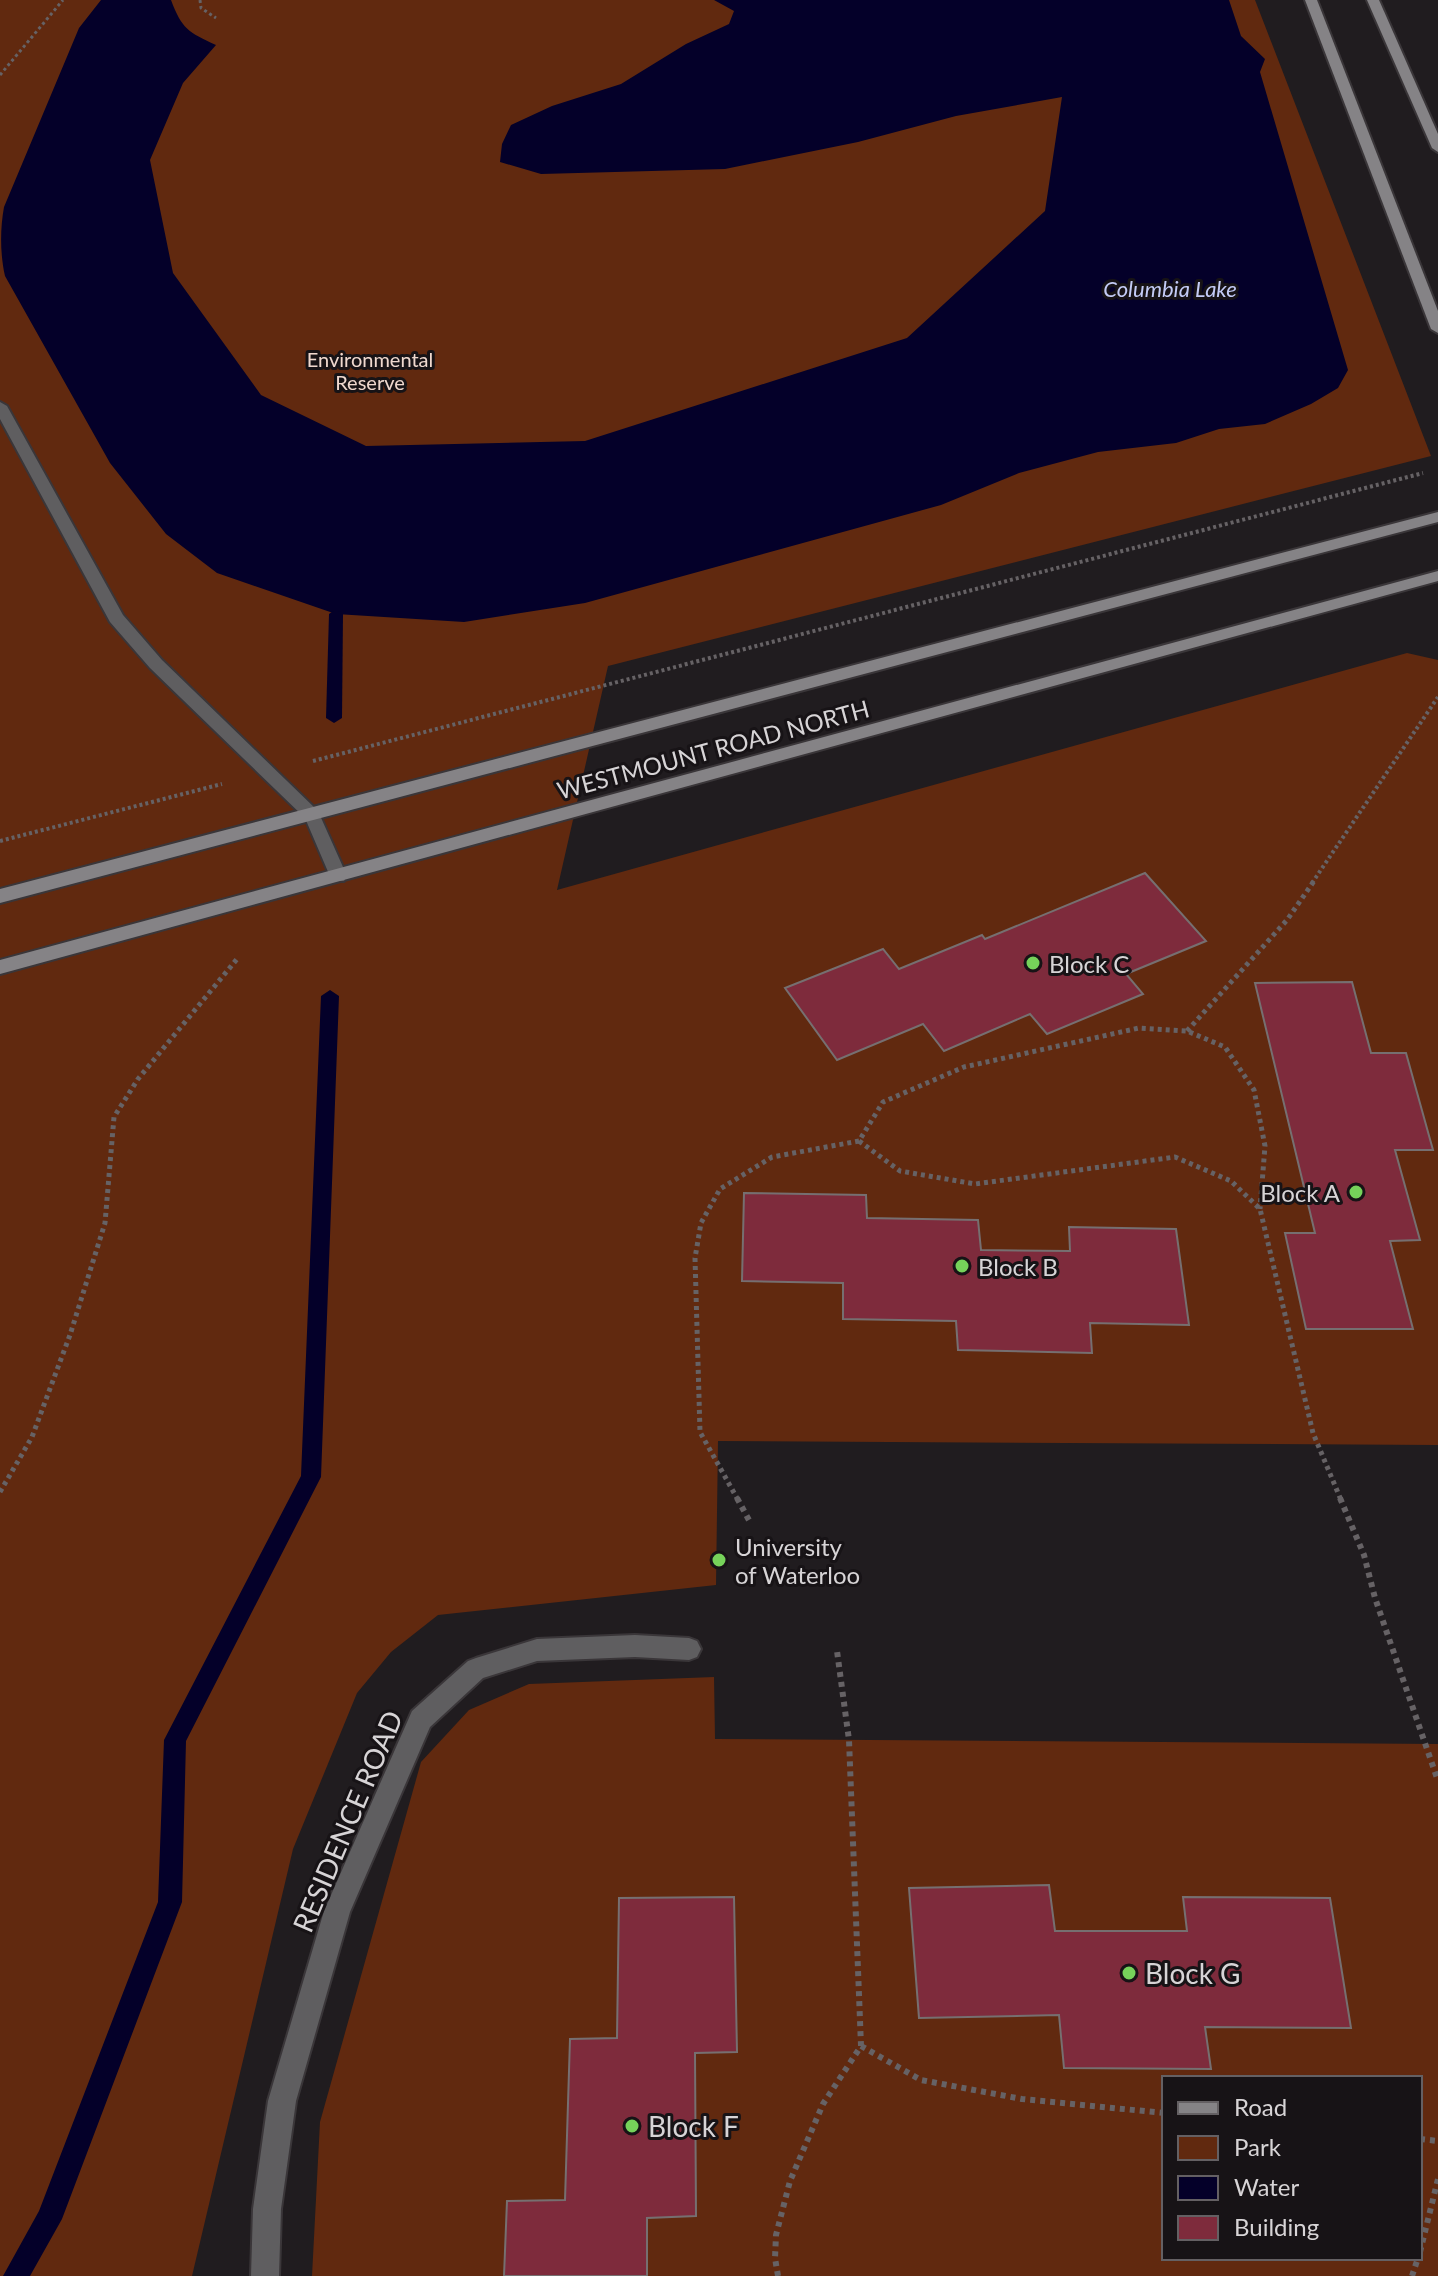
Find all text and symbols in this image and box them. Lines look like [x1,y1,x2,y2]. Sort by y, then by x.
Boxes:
water label: Columbia Lake [1103,275,1237,302]
park label: Environmental Reserve [307,347,433,394]
street label: WESTMOUNT ROAD NORTH [554,693,872,805]
place label: Block C [1049,949,1129,978]
marker: Block C [1024,954,1042,972]
place label: Block A [1260,1178,1341,1207]
marker: Block A [1347,1183,1365,1201]
place label: Block B [978,1252,1058,1281]
marker: Block B [953,1257,971,1275]
place label: University of Waterloo [735,1532,860,1589]
marker: University of Waterloo [710,1551,728,1569]
street label: RESIDENCE ROAD [285,1705,409,1937]
place label: Block G [1145,1956,1241,1990]
marker: Block G [1120,1964,1138,1982]
legend [1162,2076,1422,2260]
text: Road [1234,2092,1287,2121]
place label: Block F [648,2109,739,2143]
marker: Block F [623,2117,641,2135]
text: Park [1234,2132,1282,2161]
text: Water [1234,2172,1299,2201]
text: Building [1234,2212,1319,2241]

